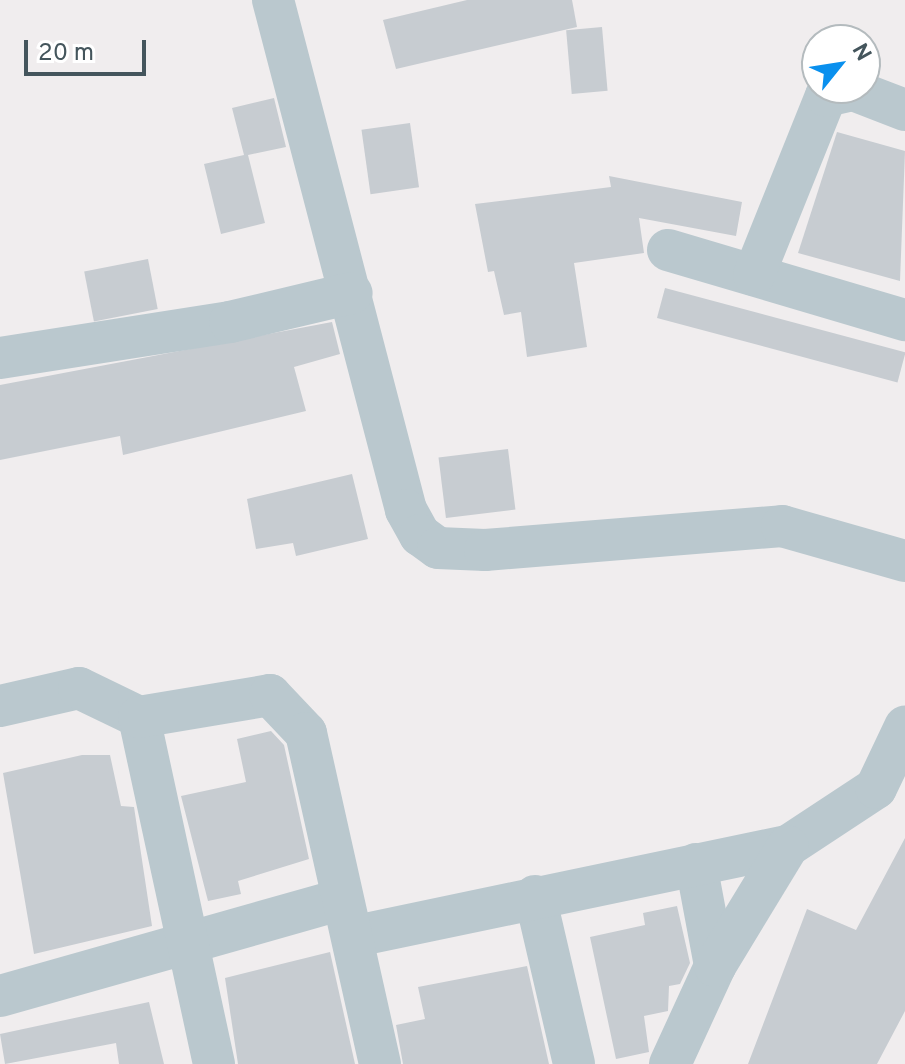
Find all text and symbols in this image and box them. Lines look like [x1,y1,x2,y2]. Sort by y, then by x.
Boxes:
scale bar [28,24,150,74]
north arrow [801,24,881,104]
text: 20 m [38,39,94,69]
text: N [845,39,876,66]

